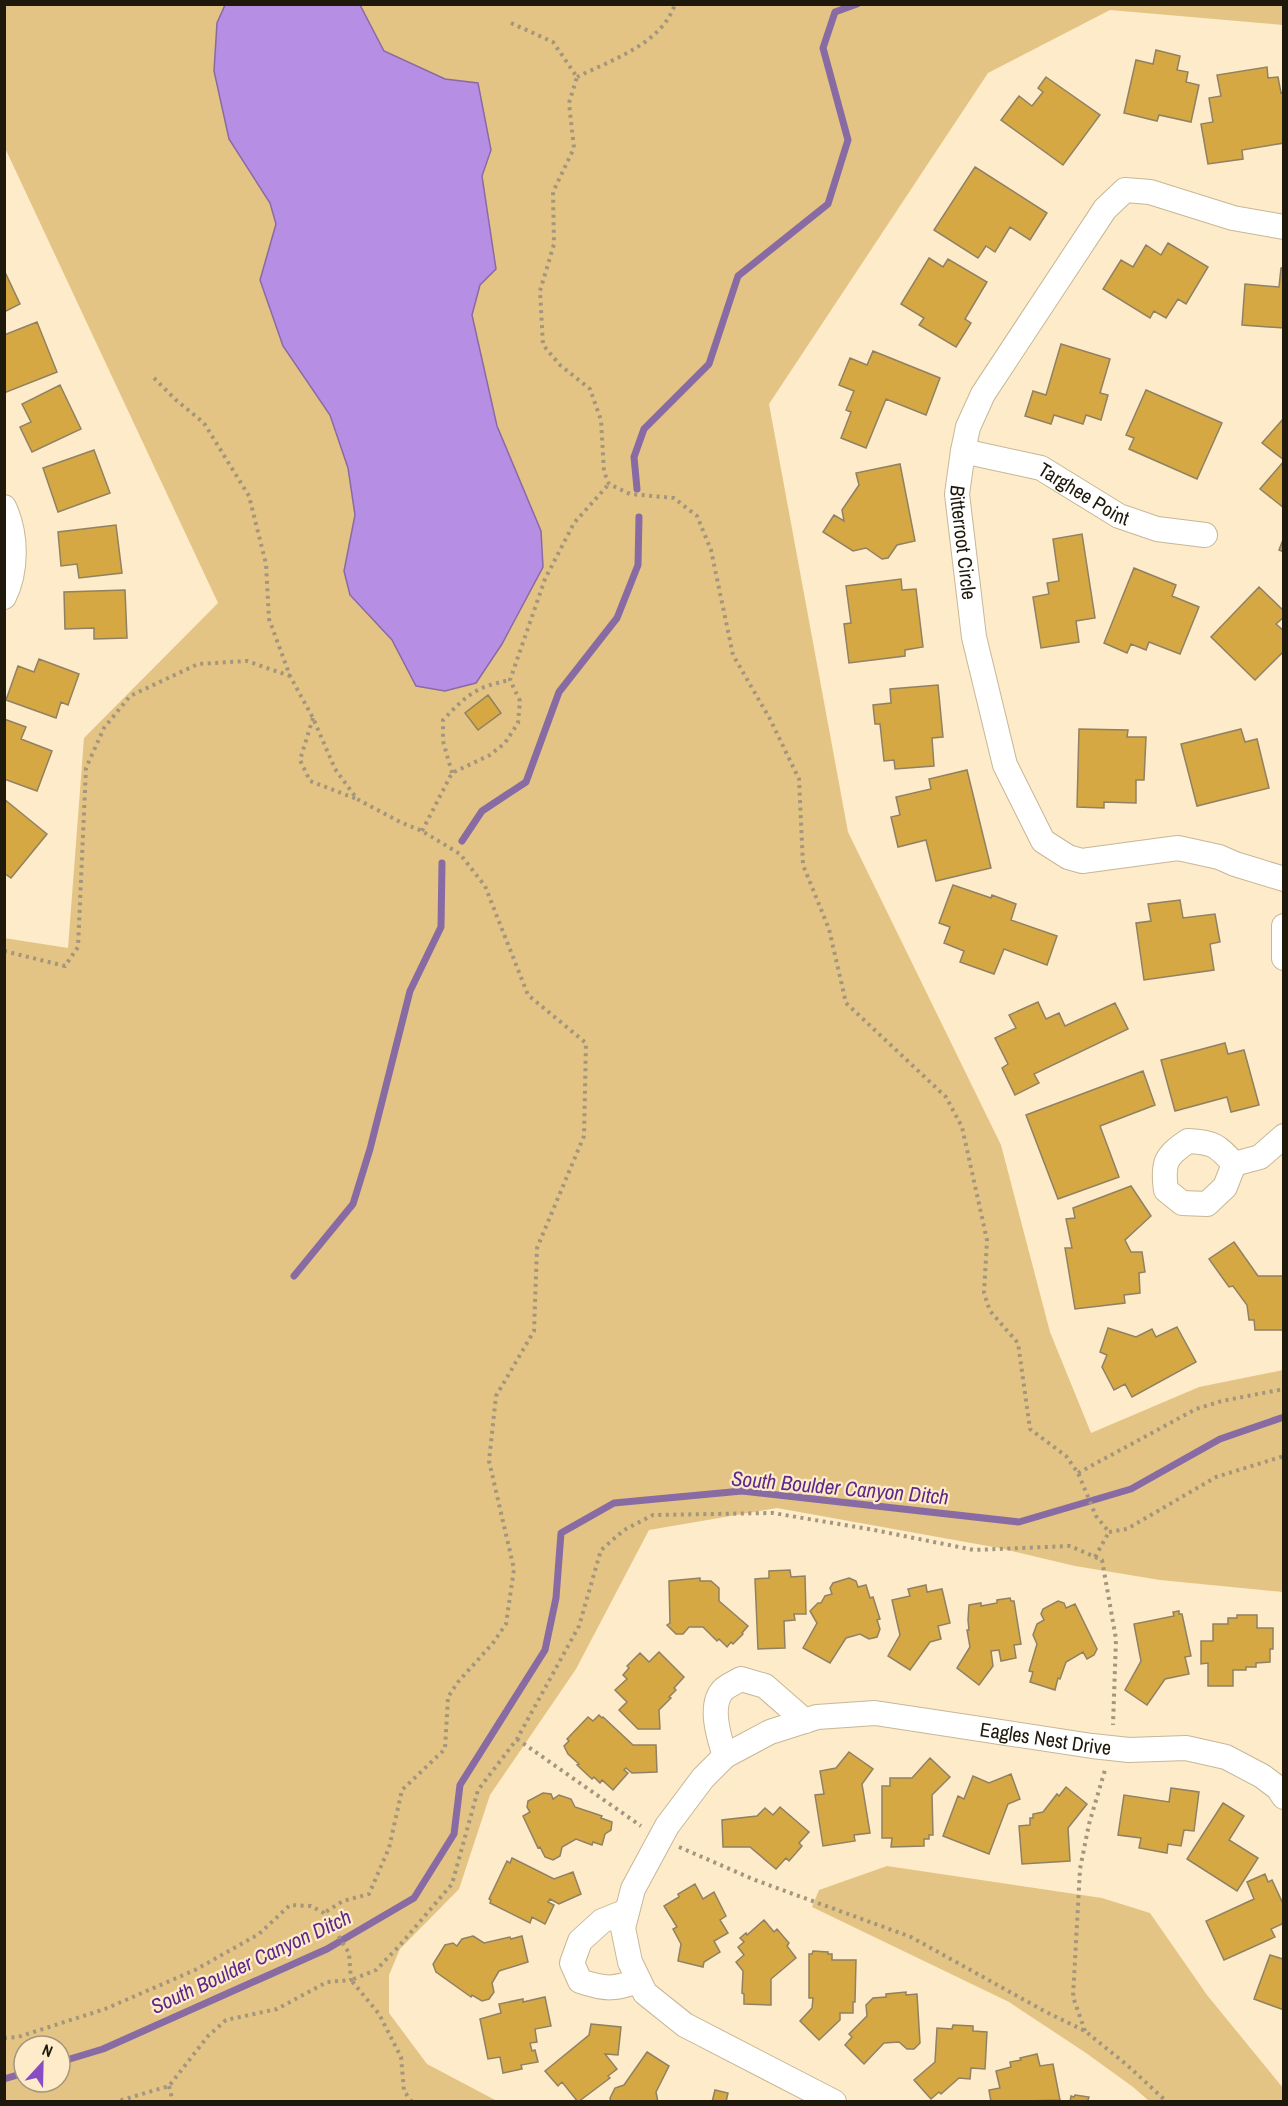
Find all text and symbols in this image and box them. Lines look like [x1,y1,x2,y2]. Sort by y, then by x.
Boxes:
street label: Targhee Point [1033,456,1133,532]
street label: Bitterroot Circle [944,484,983,601]
water label: South Boulder Canyon Ditch [730,1464,950,1511]
street label: Eagles Nest Drive [978,1715,1112,1761]
water label: South Boulder Canyon Ditch [146,1902,356,2021]
north arrow [12,2034,72,2094]
text: N [39,2038,56,2062]

